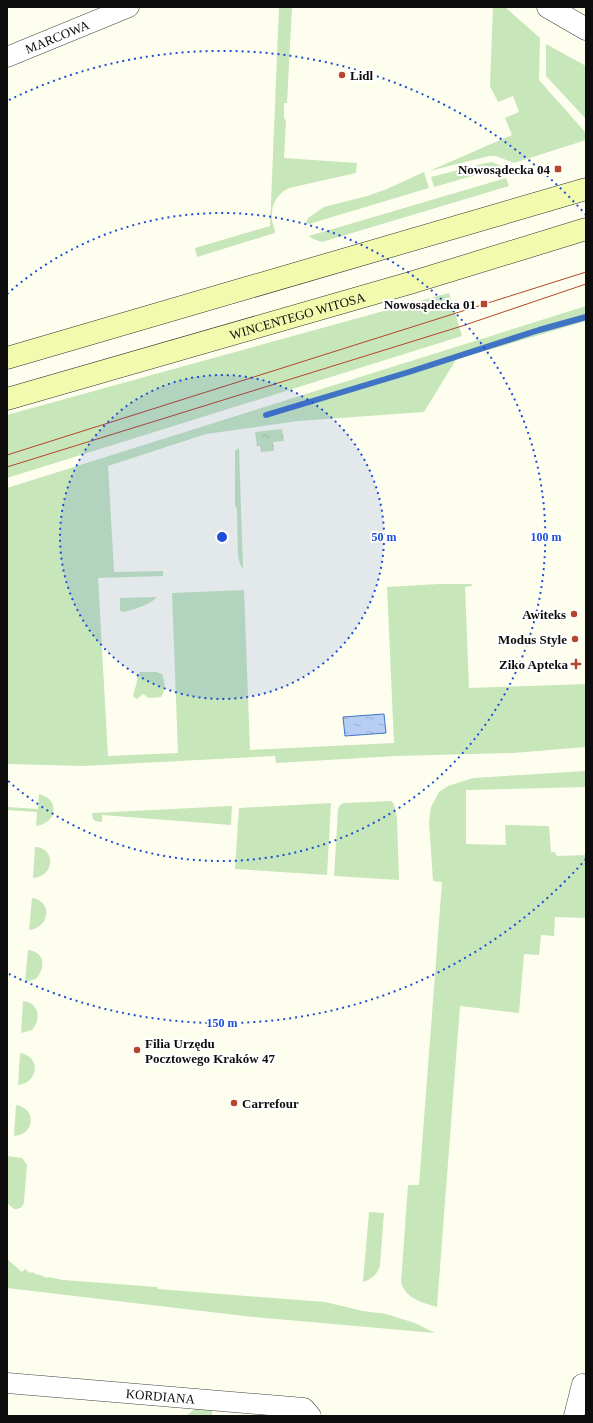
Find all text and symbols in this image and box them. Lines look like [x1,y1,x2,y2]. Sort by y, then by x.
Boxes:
street label: MARCOWA [23,16,92,56]
place label: Lidl [350,68,374,83]
marker: Lidl [337,70,347,80]
place label: Nowosądecka 04 [458,162,550,177]
marker: Nowosądecka 04 [553,164,563,174]
street label: WINCENTEGO WITOSA [228,289,367,342]
place label: Nowosądecka 01 [384,297,476,312]
marker: Nowosądecka 01 [479,299,489,309]
centre of rings [215,530,229,544]
text: 50 m [372,530,397,544]
text: 100 m [531,530,562,544]
place label: Awiteks [522,607,566,622]
marker: Awiteks [569,609,579,619]
place label: Modus Style [498,632,567,647]
marker: Modus Style [570,634,580,644]
place label: Ziko Apteka [499,657,568,672]
marker: Ziko Apteka [571,659,581,669]
text: 150 m [207,1016,238,1030]
place label: Filia Urzędu Pocztowego Kraków 47 [145,1036,275,1066]
marker: Filia Urzędu Pocztowego Kraków 47 [132,1045,142,1055]
place label: Carrefour [242,1096,299,1111]
marker: Carrefour [229,1098,239,1108]
street label: KORDIANA [125,1386,196,1406]

